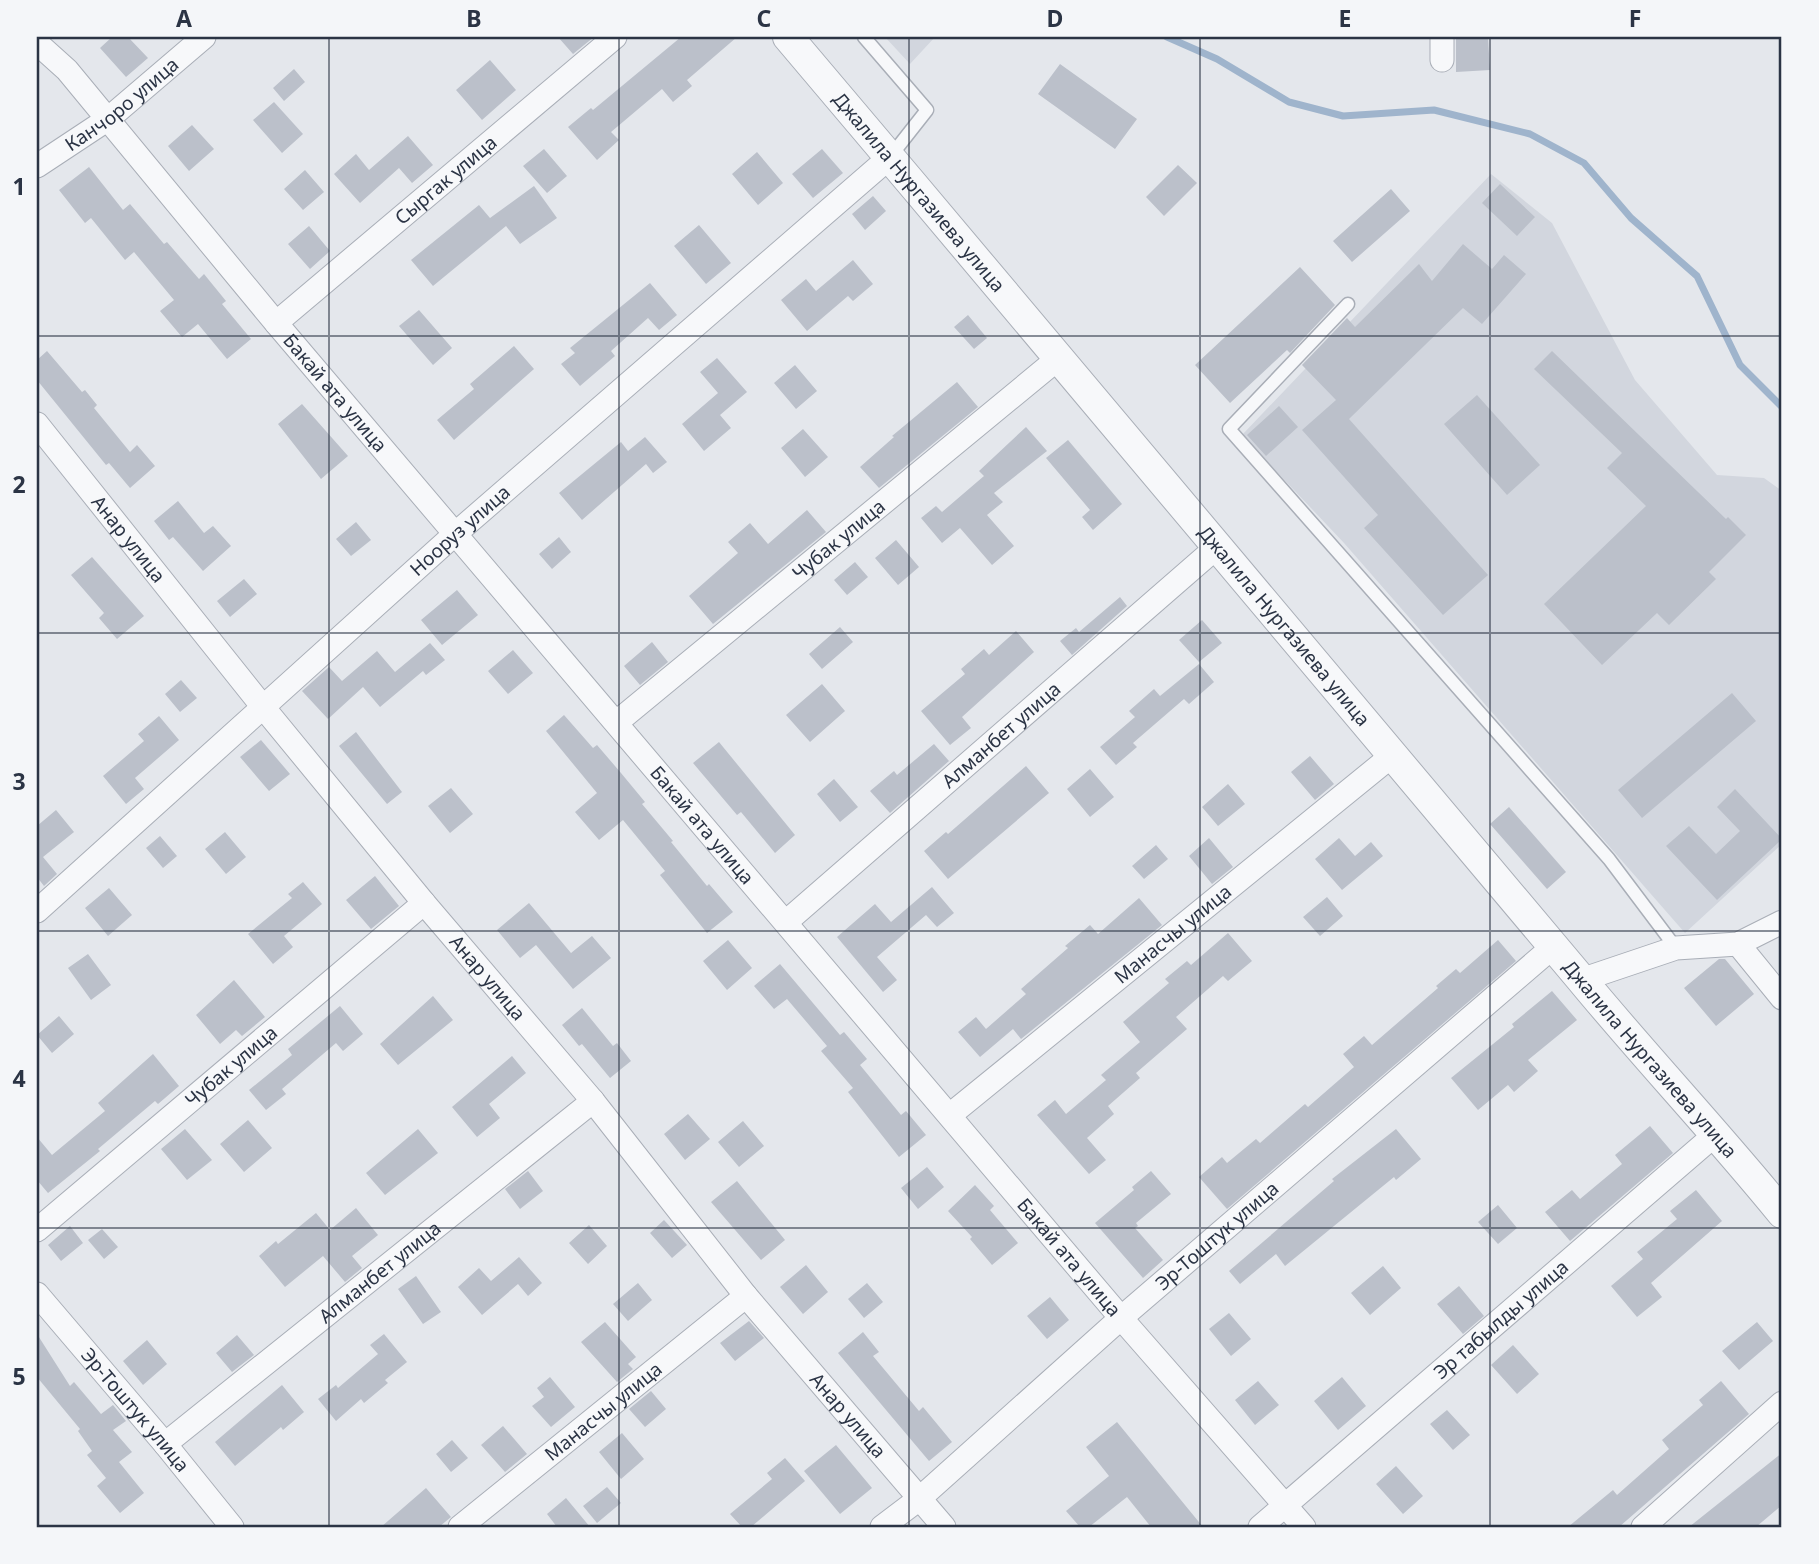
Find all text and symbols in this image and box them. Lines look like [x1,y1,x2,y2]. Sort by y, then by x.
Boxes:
text: A [176,2,192,34]
text: B [466,2,482,34]
text: C [757,2,772,34]
text: D [1047,2,1063,34]
text: E [1339,2,1351,34]
text: F [1629,2,1641,34]
street label: Канчоро улица [60,51,184,157]
street label: Джалила Нургазиева улица [827,87,1011,297]
street label: Сыргак улица [389,129,502,230]
text: 1 [12,170,26,202]
street label: Бакай ата улица [277,328,393,458]
text: 2 [12,468,26,500]
street label: Нооруз улица [404,479,516,582]
street label: Анар улица [86,490,172,588]
street label: Чубак улица [786,493,891,586]
street label: Джалила Нургазиева улица [1193,520,1376,731]
street label: Алманбет улица [936,676,1066,794]
street label: Бакай ата улица [644,760,760,890]
text: 3 [12,765,26,797]
street label: Манасчы улица [1109,878,1237,989]
street label: Анар улица [444,929,532,1026]
street label: Джалила Нургазиева улица [1557,954,1743,1163]
street label: Чубак улица [179,1020,283,1113]
text: 4 [12,1062,26,1094]
street label: Эр-Тоштук улица [1150,1175,1284,1296]
street label: Бакай ата улица [1011,1192,1127,1322]
street label: Алманбет улица [313,1215,446,1329]
street label: Эр табылды улица [1428,1254,1574,1385]
street label: Эр-Тоштук улица [76,1342,195,1477]
street label: Манасчы улица [539,1356,667,1467]
text: 5 [12,1360,26,1392]
street label: Анар улица [804,1367,892,1463]

